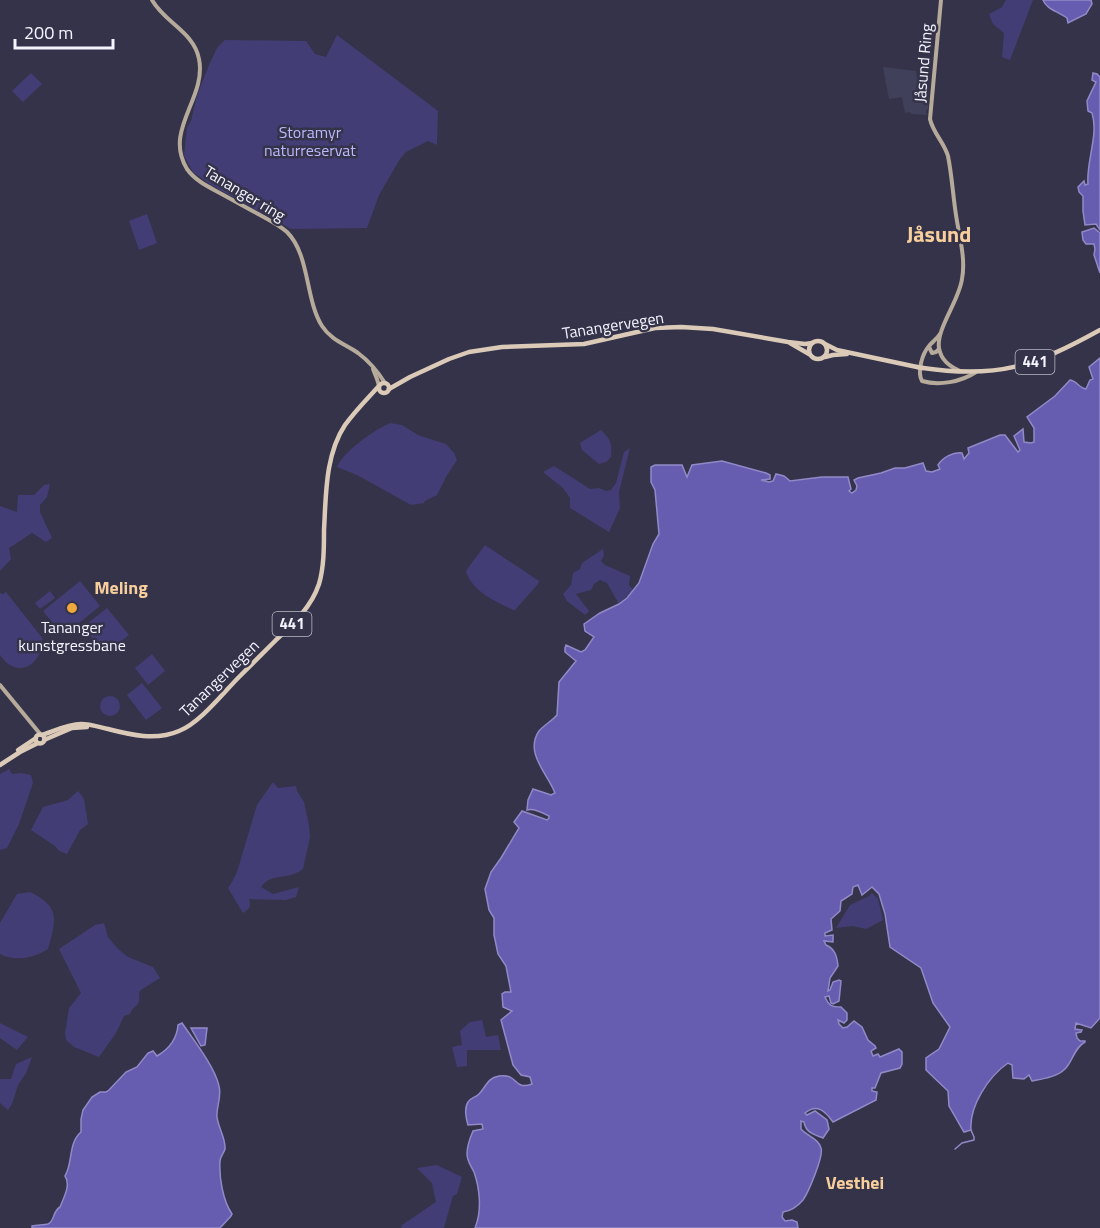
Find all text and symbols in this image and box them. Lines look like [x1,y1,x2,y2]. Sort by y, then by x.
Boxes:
scale bar [15,12,112,50]
text: 200 m [24,19,73,46]
street label: Jåsund Ring [908,22,938,104]
park label: Storamyr naturreservat [264,120,356,162]
street label: Tananger ring [200,159,290,227]
district label: Jåsund [907,217,971,251]
street label: Tanangervegen [560,305,666,345]
road number: 441 [1016,350,1054,374]
district label: Meling [94,574,148,601]
marker: Tananger kunstgressbane [65,601,79,615]
road number: 441 [272,612,312,636]
place label: Tananger kunstgressbane [18,615,126,657]
street label: Tanangervegen [174,634,264,722]
district label: Vesthei [826,1169,884,1196]

